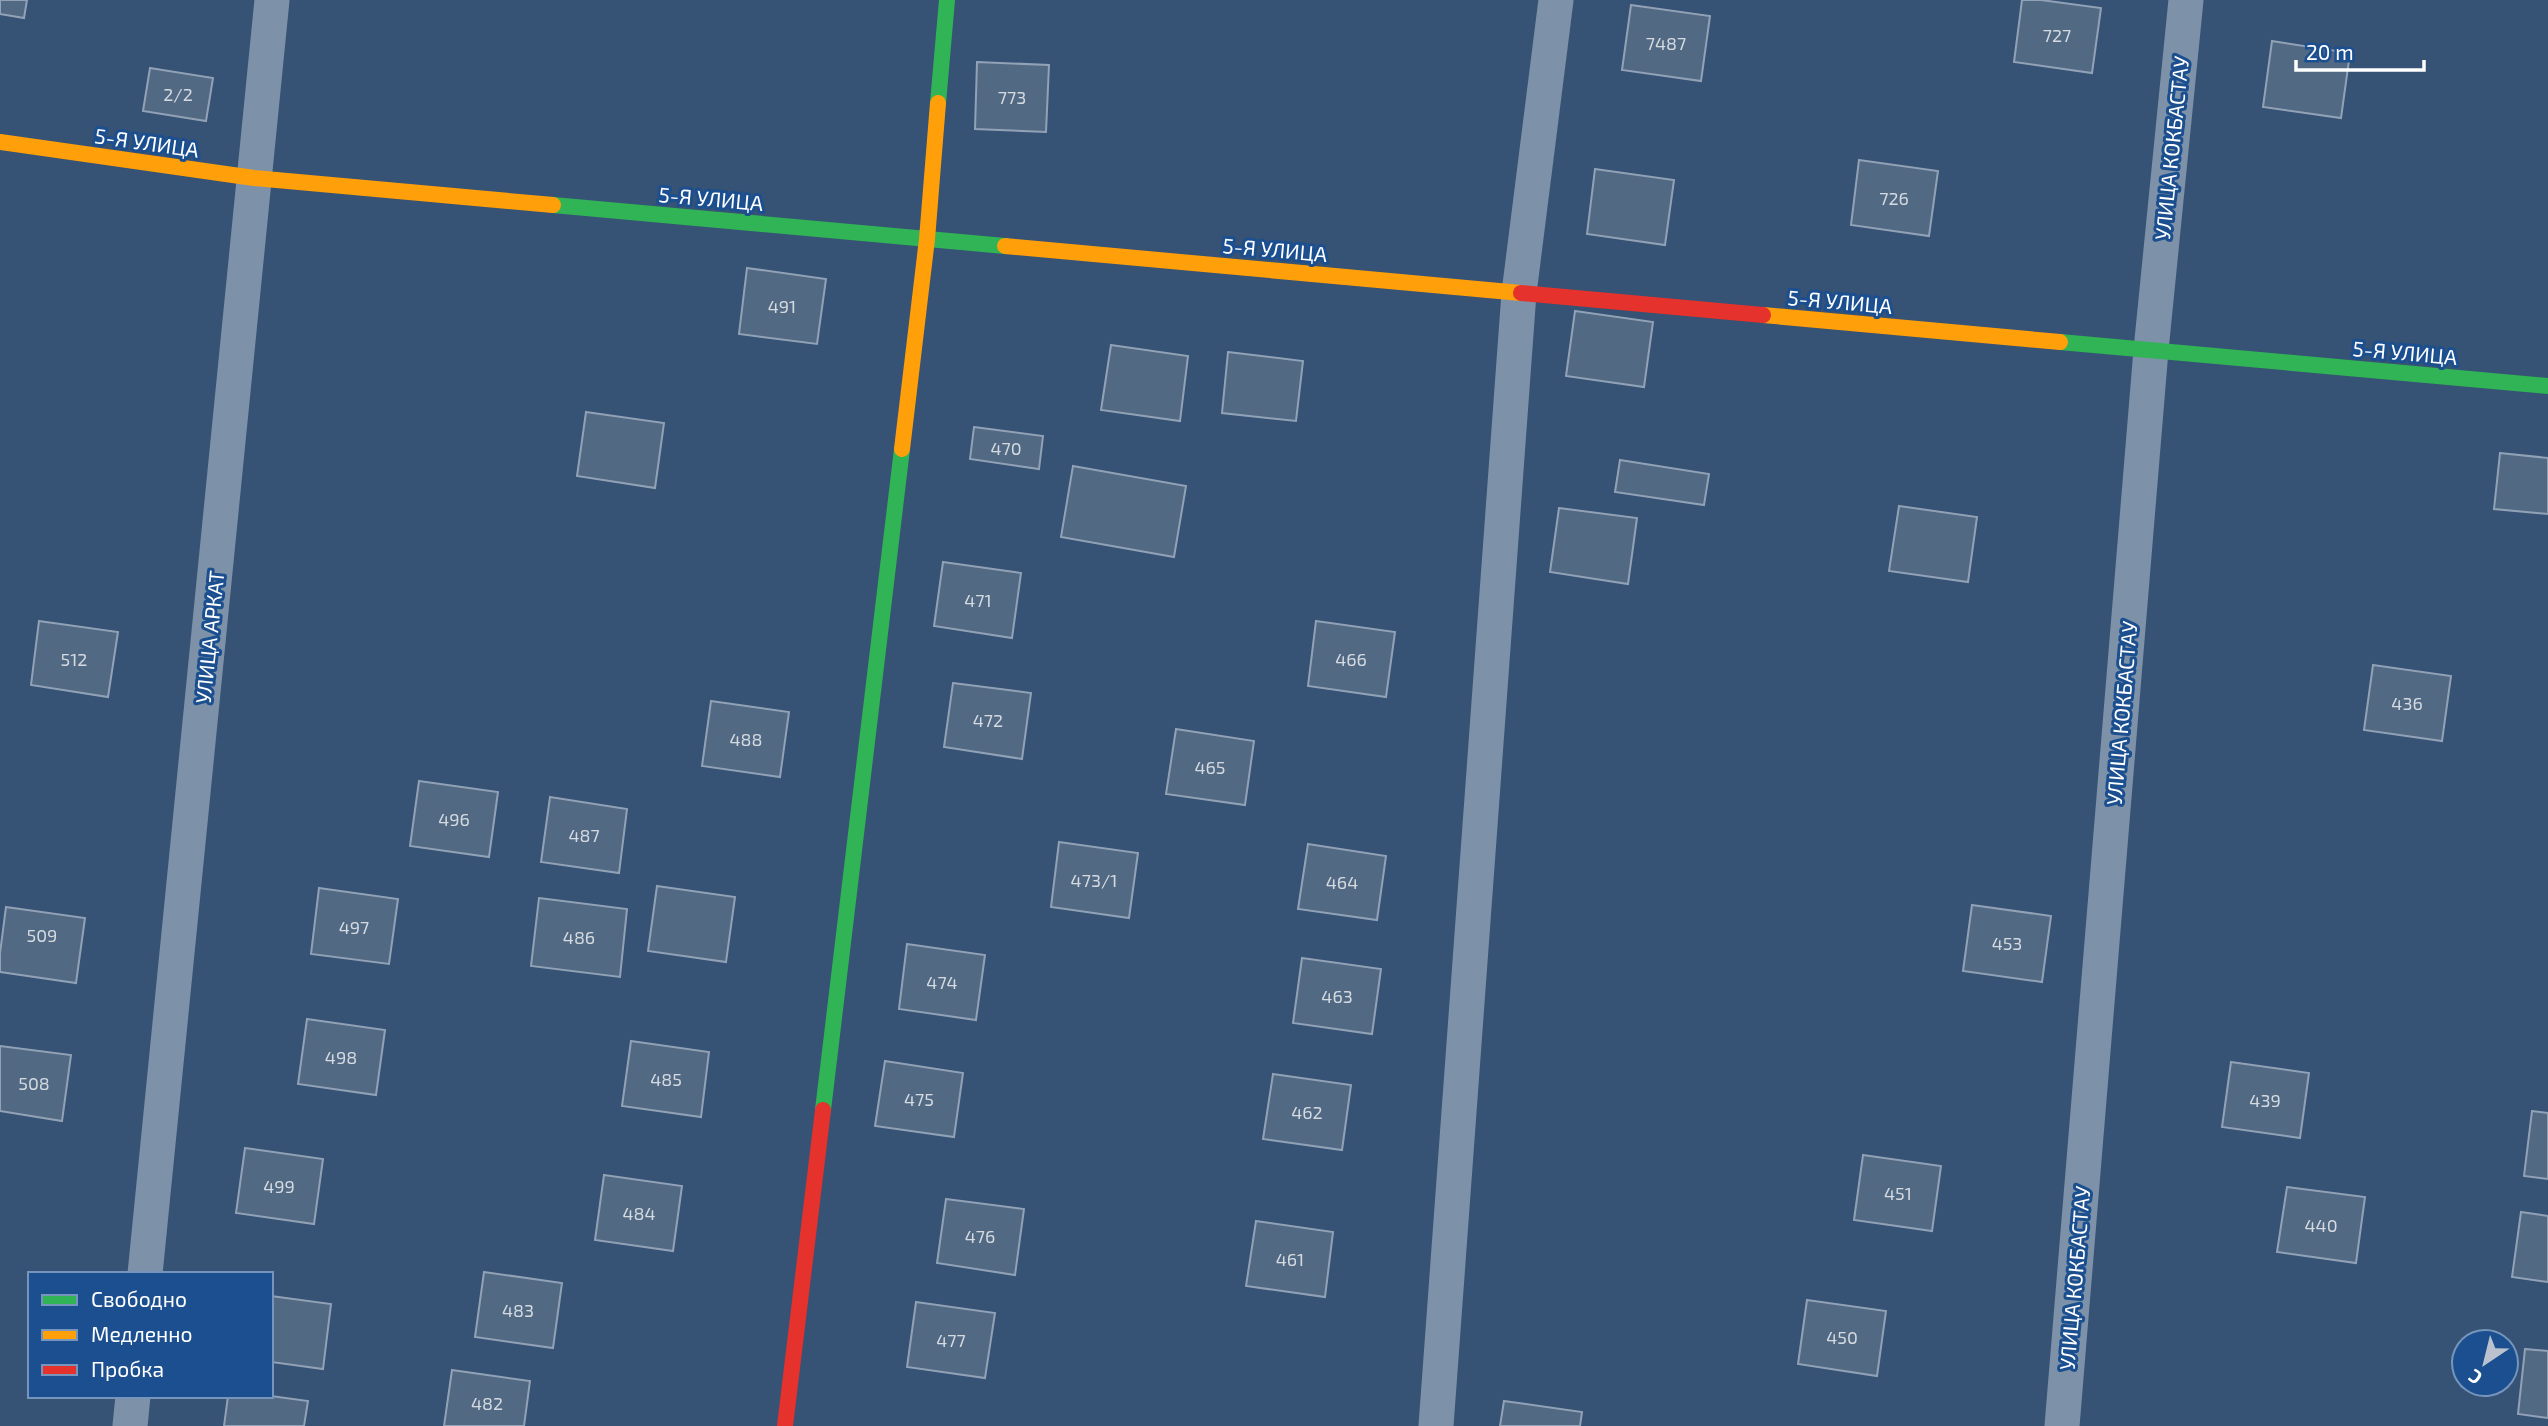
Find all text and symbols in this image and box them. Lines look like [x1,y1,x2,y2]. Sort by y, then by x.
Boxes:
house number: 727 [2043,24,2071,46]
scale bar [2296,28,2424,72]
house number: 7487 [1646,32,1686,54]
text: 20 m [2306,39,2354,64]
street label: УЛИЦА КОКБАСТАУ [2149,55,2193,241]
house number: 2/2 [163,83,193,105]
house number: 773 [998,86,1026,108]
street label: 5-Я УЛИЦА [93,122,201,162]
street label: 5-Я УЛИЦА [658,181,764,215]
house number: 726 [1879,187,1909,209]
street label: 5-Я УЛИЦА [1222,232,1328,266]
street label: 5-Я УЛИЦА [1787,284,1893,318]
house number: 491 [768,295,796,317]
street label: 5-Я УЛИЦА [2352,335,2458,369]
house number: 470 [990,437,1022,459]
street label: УЛИЦА АРКАТ [190,569,228,705]
house number: 471 [964,589,992,611]
street label: УЛИЦА КОКБАСТАУ [2100,620,2142,806]
house number: 512 [61,648,87,670]
house number: 466 [1335,648,1367,670]
house number: 436 [2391,692,2423,714]
house number: 472 [973,709,1003,731]
house number: 488 [730,728,762,750]
house number: 465 [1194,756,1226,778]
house number: 496 [438,808,470,830]
house number: 487 [568,824,600,846]
house number: 473/1 [1071,869,1117,891]
house number: 464 [1326,871,1358,893]
house number: 497 [339,916,369,938]
house number: 509 [27,924,57,946]
house number: 486 [563,926,595,948]
house number: 453 [1992,932,2022,954]
house number: 474 [926,971,958,993]
house number: 463 [1321,985,1353,1007]
house number: 498 [325,1046,357,1068]
house number: 485 [650,1068,682,1090]
house number: 508 [18,1072,50,1094]
house number: 475 [904,1088,934,1110]
house number: 439 [2249,1089,2281,1111]
house number: 462 [1291,1101,1323,1123]
house number: 499 [263,1175,295,1197]
house number: 451 [1884,1182,1912,1204]
street label: УЛИЦА КОКБАСТАУ [2053,1185,2095,1371]
house number: 484 [622,1202,656,1224]
house number: 440 [2305,1214,2338,1236]
house number: 476 [965,1225,995,1247]
house number: 461 [1276,1248,1304,1270]
legend [28,1272,273,1398]
text: Свободно [91,1286,187,1311]
house number: 483 [502,1299,534,1321]
text: Медленно [91,1321,193,1346]
house number: 450 [1826,1326,1858,1348]
north arrow [2450,1328,2520,1398]
house number: 477 [936,1329,966,1351]
text: Пробка [91,1356,164,1381]
text: С [2464,1365,2486,1390]
house number: 482 [471,1392,503,1414]

